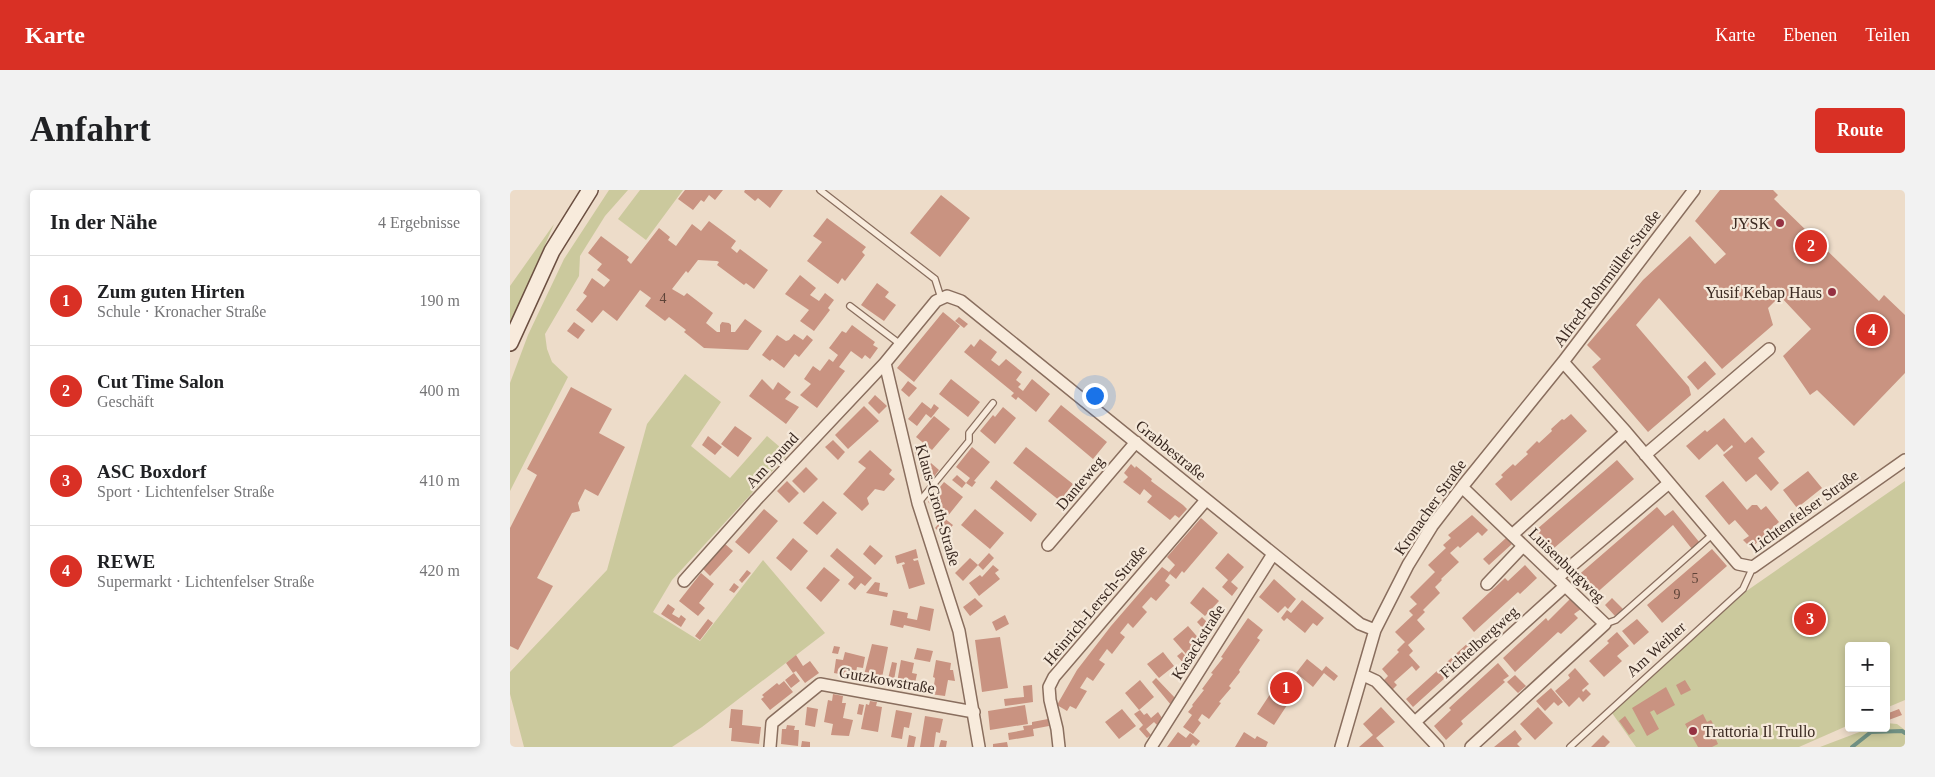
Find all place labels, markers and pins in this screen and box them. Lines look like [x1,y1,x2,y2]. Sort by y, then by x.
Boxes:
place label: JYSK [1732,215,1770,232]
marker: JYSK [1774,217,1786,229]
pin: 2 [1795,227,1827,265]
place label: Yusif Kebap Haus [1706,284,1822,302]
marker: Yusif Kebap Haus [1826,286,1838,298]
pin: 4 [1856,311,1888,349]
pin: 3 [1794,600,1826,638]
pin: 1 [1270,669,1302,707]
place label: Trattoria Il Trullo [1703,723,1815,740]
marker: Trattoria Il Trullo [1687,725,1699,737]

